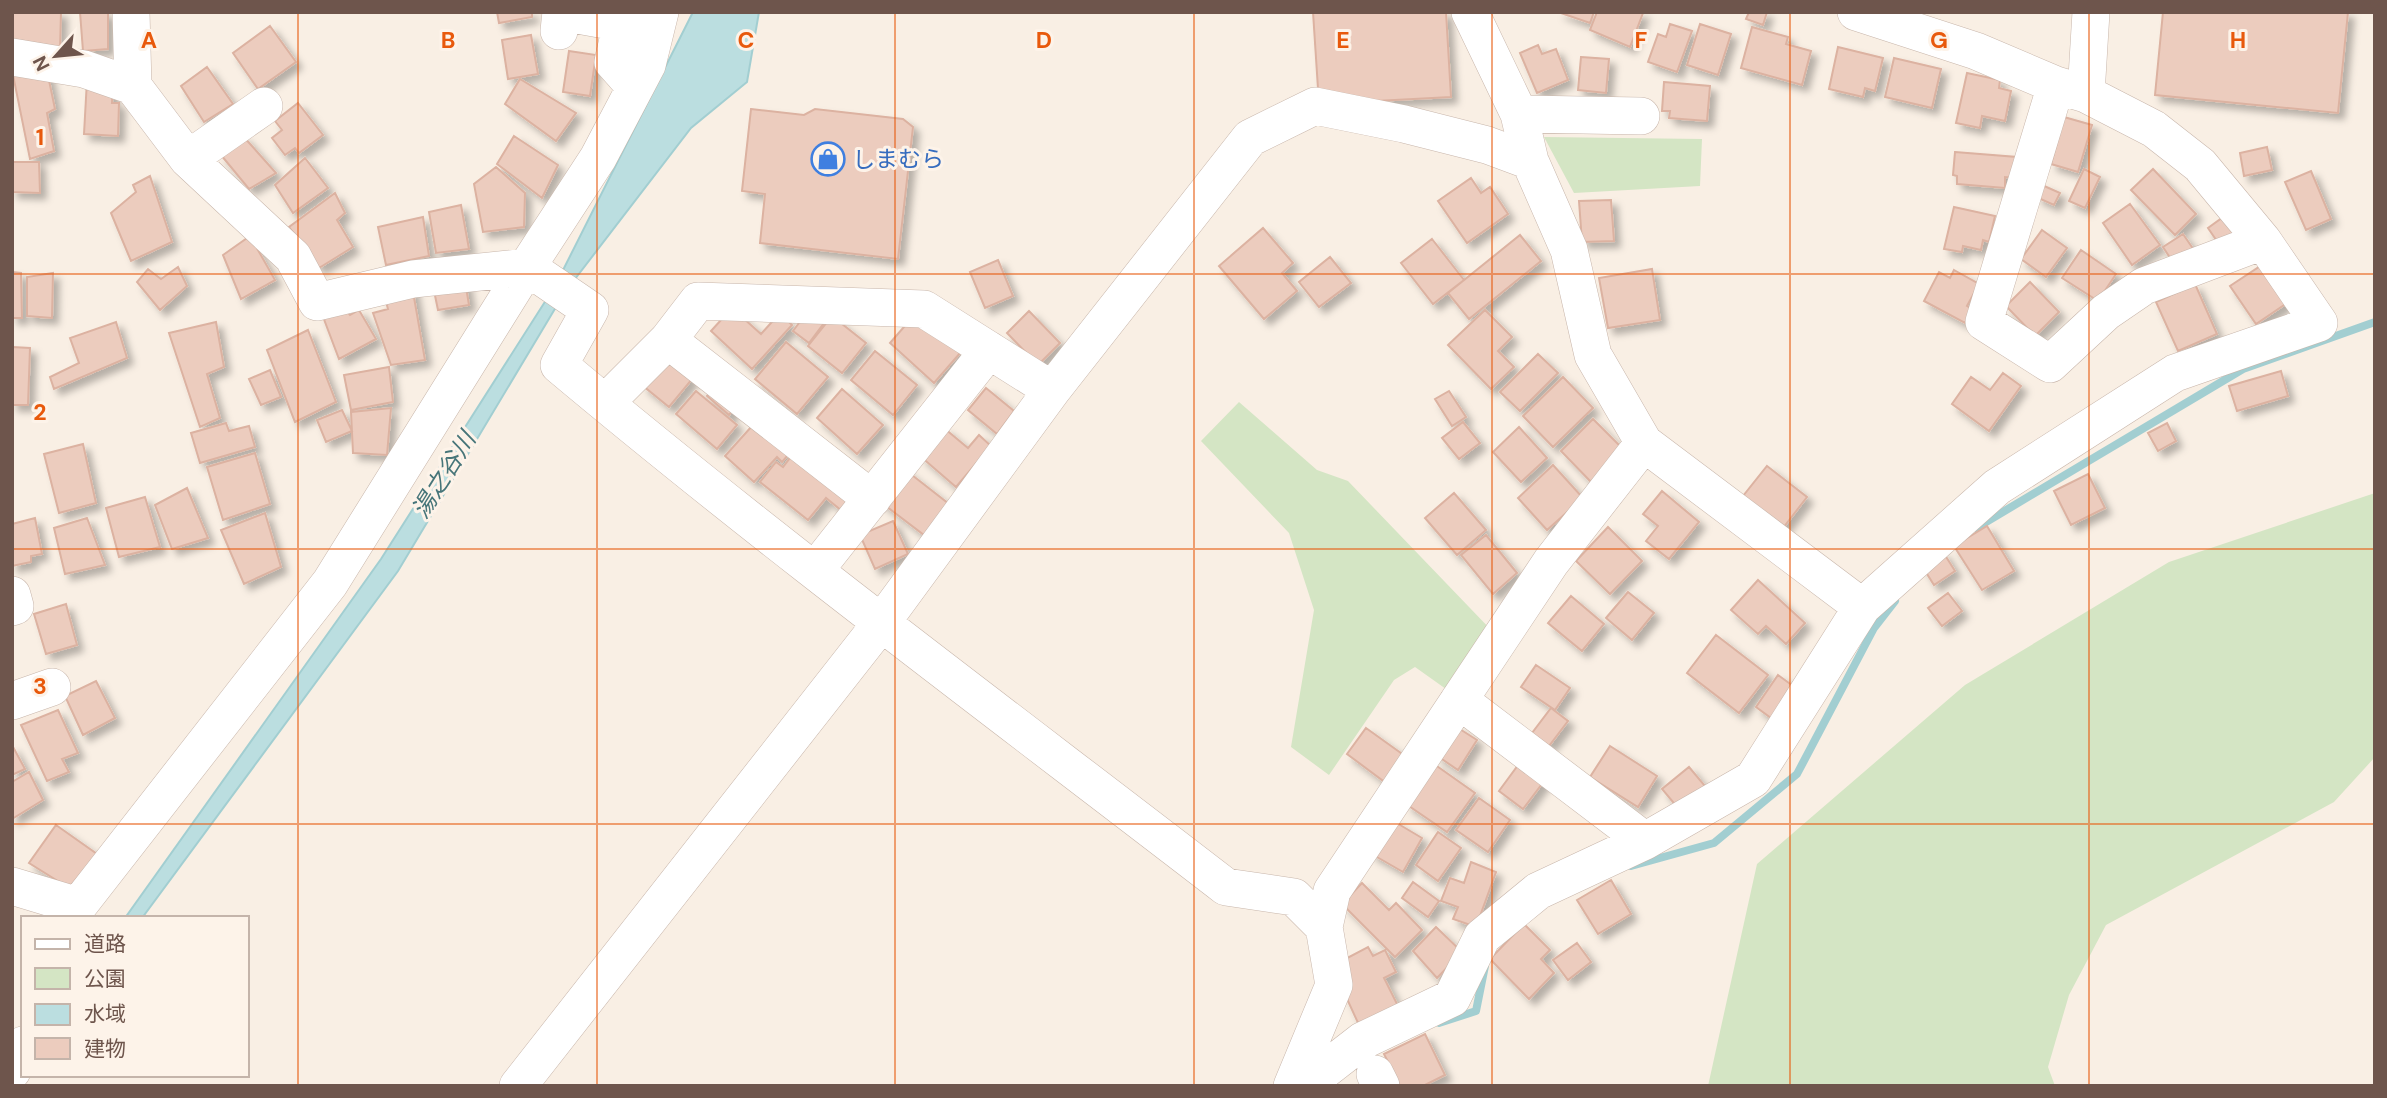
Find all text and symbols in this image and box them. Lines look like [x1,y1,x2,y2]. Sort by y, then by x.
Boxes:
north arrow [21,21,91,91]
text: A [141,25,157,55]
text: B [441,25,455,55]
text: C [738,25,754,55]
text: D [1036,25,1052,55]
text: E [1336,25,1350,55]
text: F [1635,25,1648,55]
text: G [1930,25,1948,55]
text: H [2230,25,2246,55]
text: N [27,52,56,75]
text: 1 [36,122,44,152]
shop icon: しまむら [809,140,847,178]
place label: しまむら [852,144,944,174]
text: 2 [33,397,47,427]
water label: 湯之谷川 [405,423,484,524]
text: 3 [33,671,47,701]
legend [21,916,248,1077]
text: 道路 [84,930,126,958]
text: 公園 [84,965,126,993]
text: 水域 [84,1000,126,1028]
text: 建物 [84,1035,126,1063]

